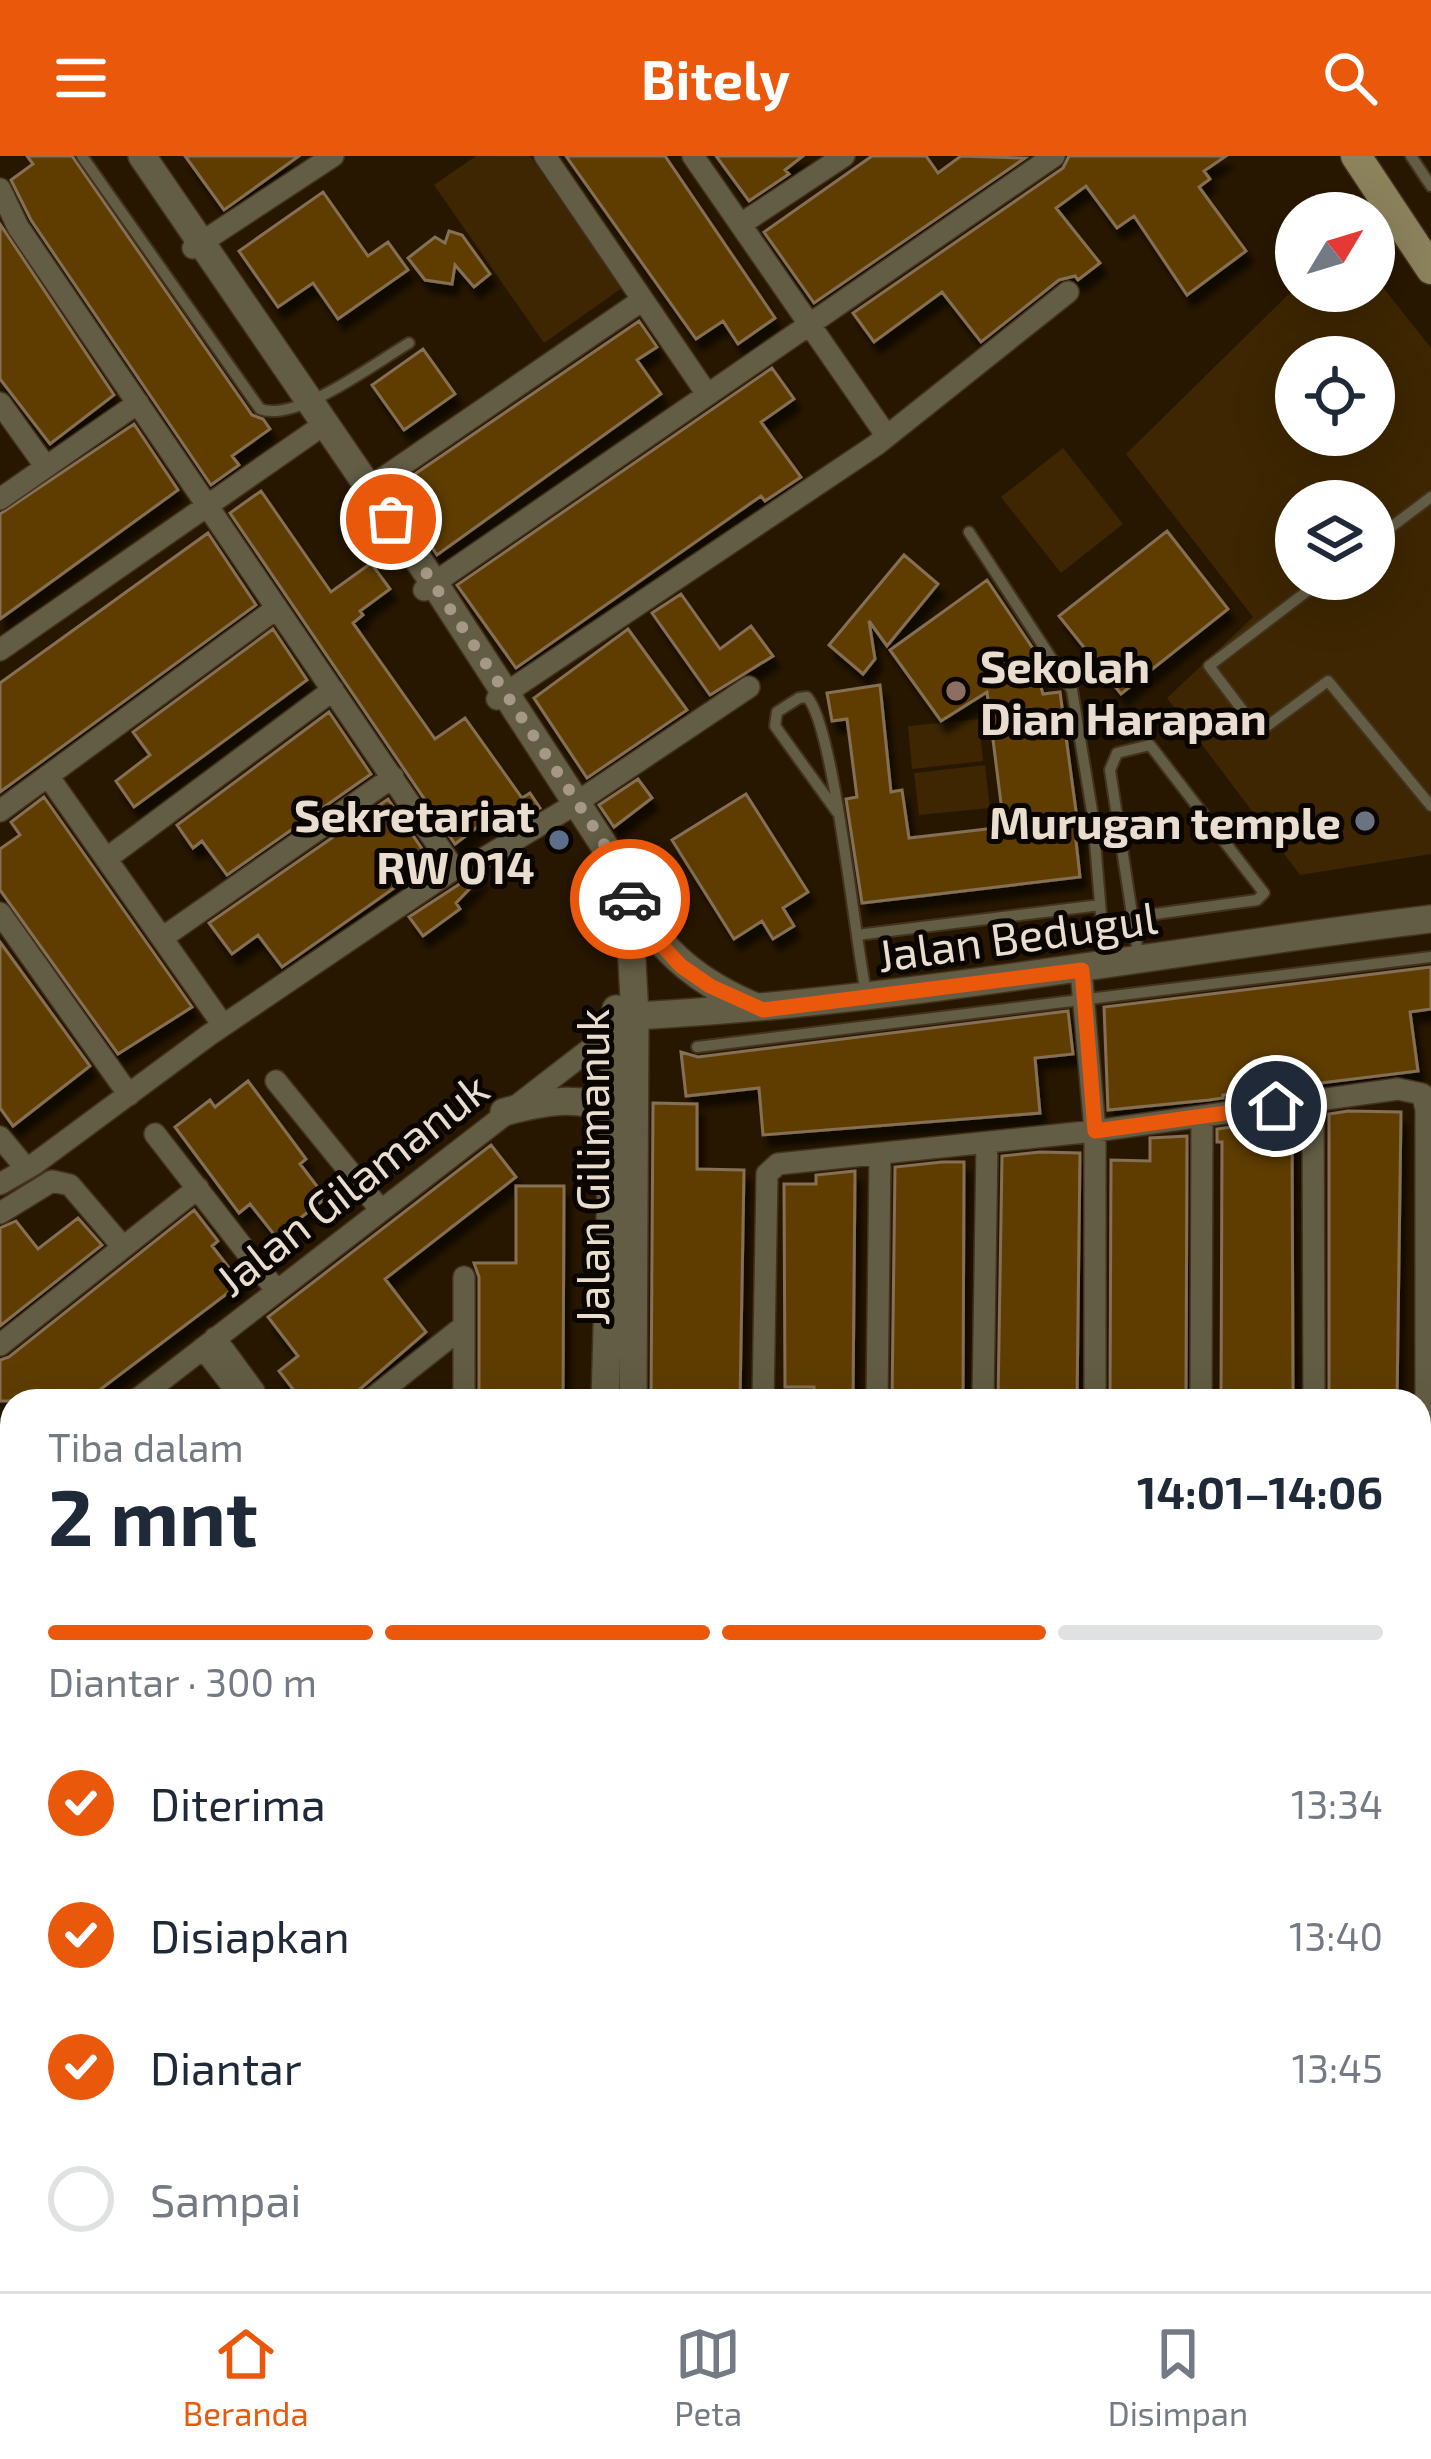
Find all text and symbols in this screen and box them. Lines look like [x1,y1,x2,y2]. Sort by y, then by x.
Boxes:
icon: menu [48,45,114,111]
icon: search [1317,45,1383,111]
text: Bitely [641,46,790,111]
north arrow [1275,192,1395,312]
map controls [1275,192,1395,600]
button: locate [1275,336,1395,456]
pin [340,468,442,570]
button: layers [1275,480,1395,600]
icon: bag [358,486,424,552]
place label: Sekolah Dian Harapan [980,638,1267,744]
marker: Sekolah Dian Harapan [943,678,969,704]
place label: Sekretariat RW 014 [294,787,535,893]
place label: Murugan temple [989,794,1341,848]
marker: Murugan temple [1352,808,1378,834]
marker: Sekretariat RW 014 [546,827,572,853]
courier [570,839,690,959]
icon: car [597,866,663,932]
street label: Jalan Bedugul [874,889,1160,981]
street label: Jalan Gilimanuk [564,1008,618,1326]
pin [1225,1055,1327,1157]
street label: Jalan Gilamanuk [204,1060,498,1306]
icon: home [1243,1073,1309,1139]
text: Tiba dalam [48,1423,244,1470]
text: 14:01–14:06 [1137,1464,1383,1518]
text: 2 mnt [48,1468,258,1562]
text: Diantar · 300 m [48,1658,317,1705]
icon: check [48,1770,114,1836]
text: Diterima [150,1776,326,1830]
text: 13:34 [1291,1780,1383,1827]
icon: check [48,1902,114,1968]
text: Disiapkan [150,1908,350,1962]
text: 13:40 [1289,1912,1383,1959]
icon: check [48,2034,114,2100]
text: Diantar [150,2040,302,2094]
text: 13:45 [1292,2044,1383,2091]
text: Sampai [150,2172,301,2226]
tab: Beranda [183,2321,309,2433]
tab: Peta [674,2321,742,2433]
tab: Disimpan [1108,2321,1248,2433]

